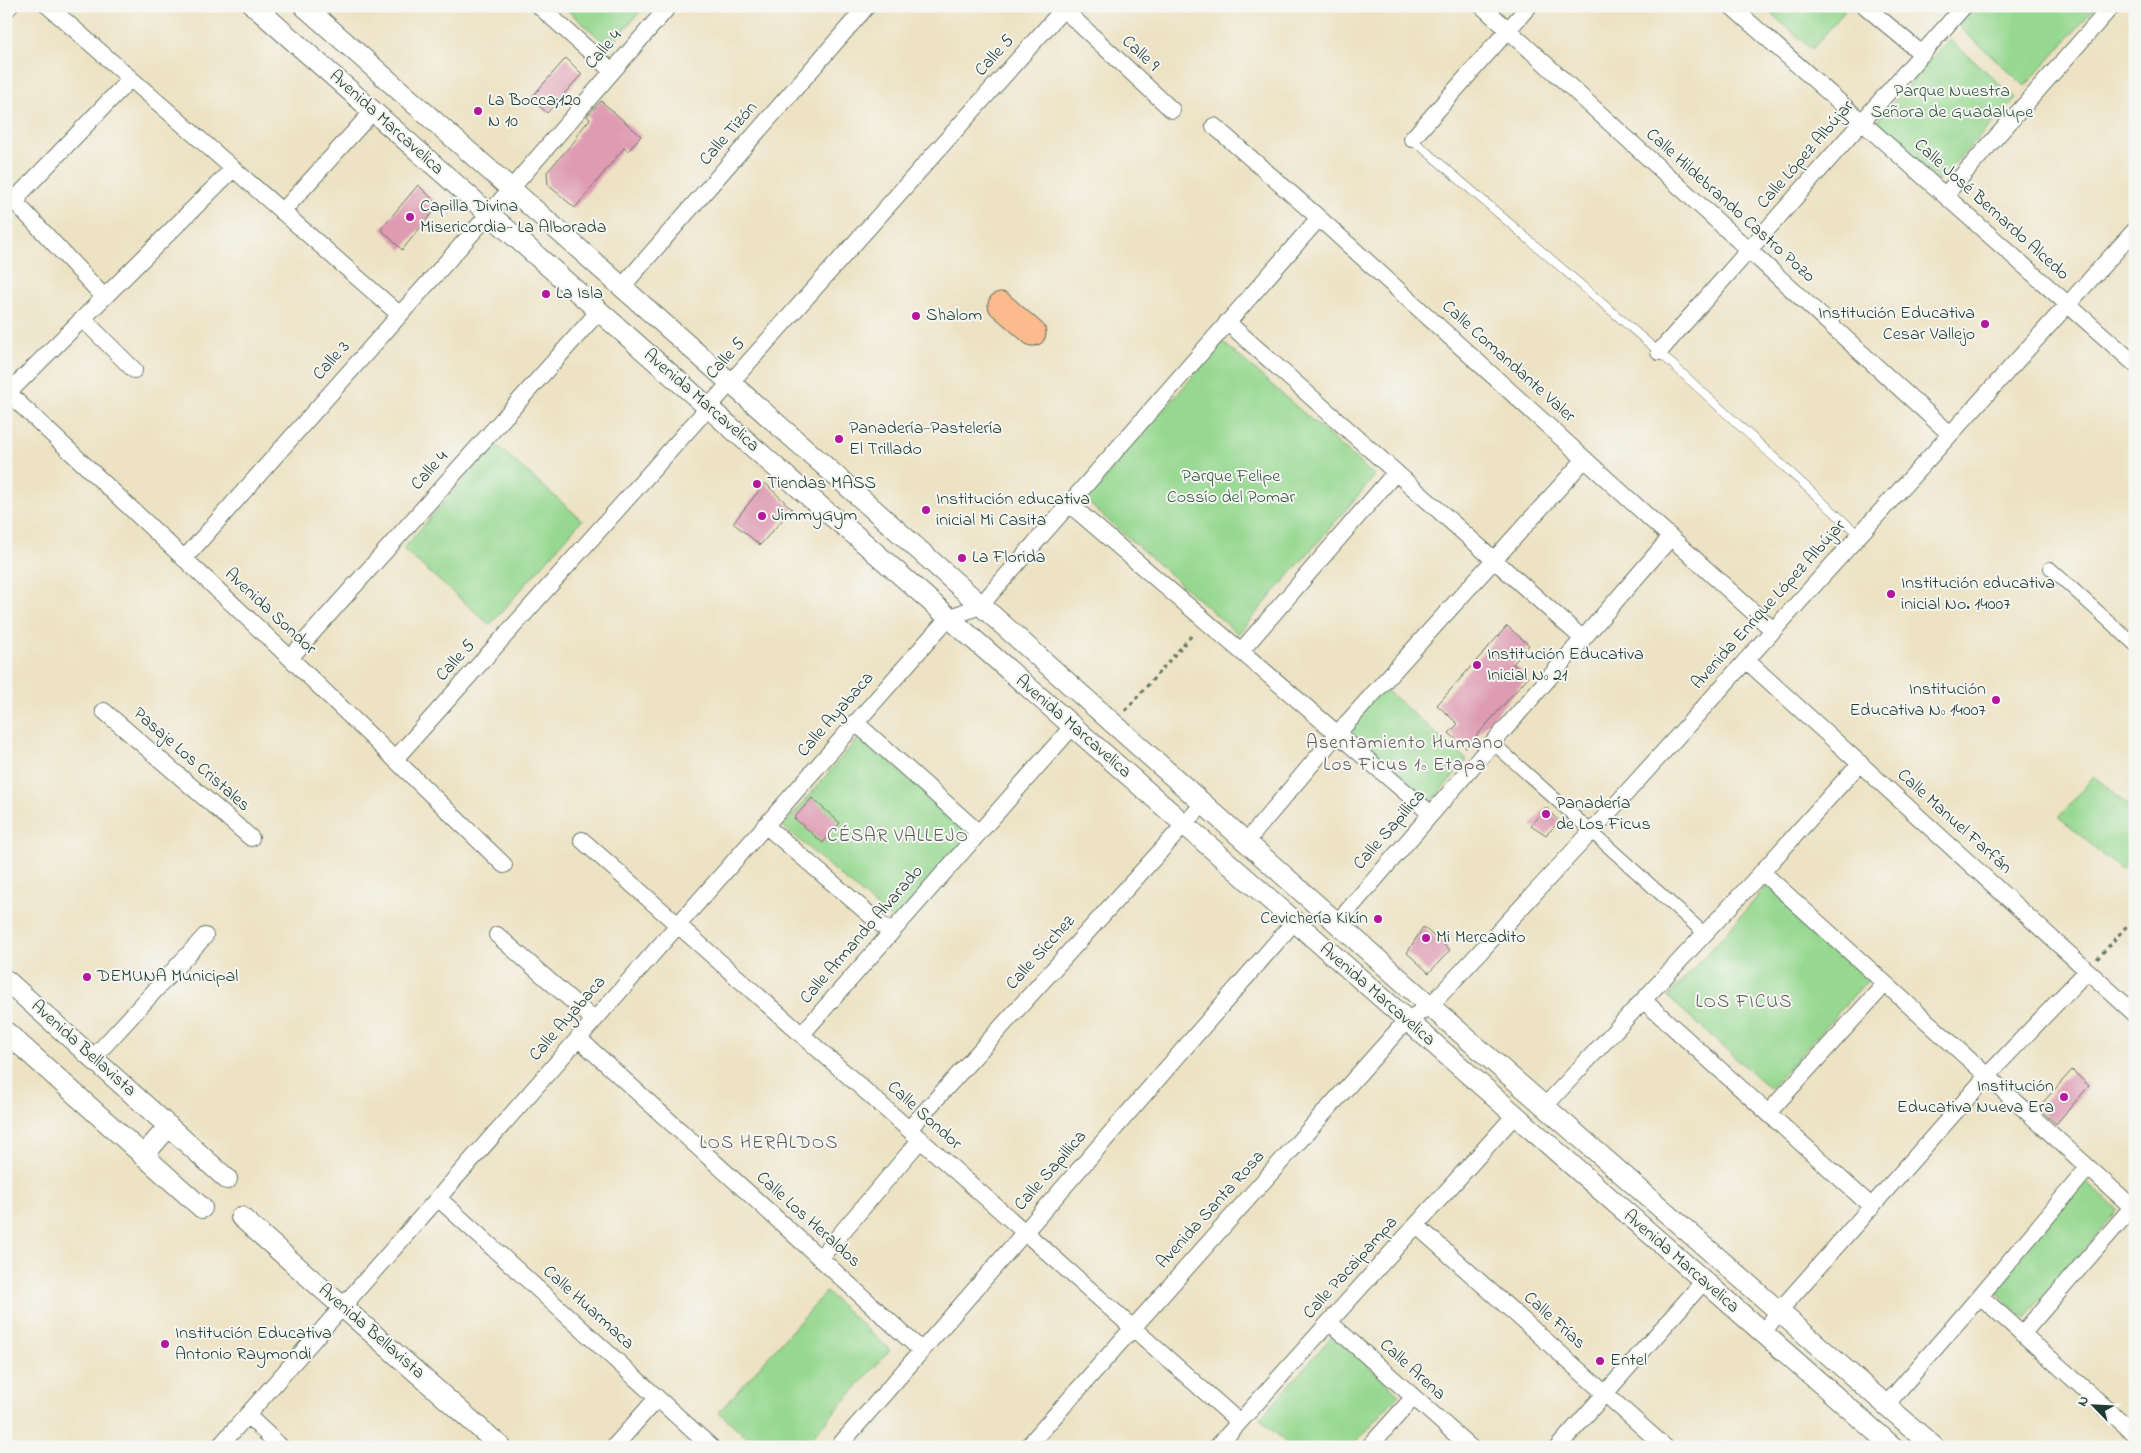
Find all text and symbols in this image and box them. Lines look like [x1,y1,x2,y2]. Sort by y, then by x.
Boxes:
street label: Calle 4 [579,24,629,76]
street label: Calle 5 [969,29,1021,83]
street label: Calle 9 [1115,30,1165,79]
street label: Avenida Marcavelica [323,64,449,182]
park label: Parque Nuestra Señora de Guadalupe [1871,79,2034,126]
place label: La Bocca;120 N 10 [488,88,581,135]
street label: Calle López Albújar [1751,94,1861,215]
street label: Calle Tizón [694,96,764,172]
marker: La Bocca;120 N 10 [472,105,484,117]
street label: Calle Hildebrando Castro Pozo [1639,123,1821,289]
street label: Calle José Bernardo Alcedo [1907,133,2075,287]
place label: Capilla Divina Misericordia- La Alborada [420,194,606,241]
marker: Capilla Divina Misericordia- La Alborada [404,211,416,223]
place label: La Isla [556,281,603,307]
marker: La Isla [540,288,552,300]
street label: Calle Comandante Valer [1435,295,1581,430]
place label: Institución Educativa Cesar Vallejo [1818,301,1975,348]
place label: Shalom [926,303,982,329]
marker: Shalom [910,310,922,322]
marker: Institución Educativa Cesar Vallejo [1979,318,1991,330]
street label: Calle 5 [700,332,752,386]
street label: Calle 3 [307,335,357,387]
street label: Avenida Marcavelica [637,343,765,459]
place label: Panadería-Pastelería El Trillado [849,416,1002,463]
marker: Panadería-Pastelería El Trillado [833,433,845,445]
street label: Calle 4 [405,445,455,497]
park label: Parque Felipe Cossío del Pomar [1167,464,1296,511]
place label: Tiendas MASS [767,471,876,497]
marker: Tiendas MASS [751,478,763,490]
place label: Institución educativa inicial Mi Casita [936,487,1090,534]
place label: JimmyGym [772,503,857,529]
marker: Institución educativa inicial Mi Casita [920,504,932,516]
marker: JimmyGym [756,510,768,522]
street label: Avenida Enrique López Albújar [1686,514,1853,696]
place label: La Florida [972,545,1046,571]
marker: La Florida [956,552,968,564]
street label: Avenida Sondor [218,562,322,662]
place label: Institución educativa inicial No. 14007 [1901,571,2055,618]
marker: Institución educativa inicial No. 14007 [1885,588,1897,600]
street label: Calle 5 [430,634,482,688]
place label: Institución Educativa Inicial Nº 21 [1487,642,1644,689]
marker: Institución Educativa Inicial Nº 21 [1471,659,1483,671]
street label: Calle Ayabaca [791,666,881,764]
street label: Avenida Marcavelica [1009,669,1137,785]
place label: Institución Educativa Nº 14007 [1849,677,1987,724]
marker: Institución Educativa Nº 14007 [1990,694,2002,706]
street label: Pasaje Los Cristales [127,702,255,818]
district label: Asentamiento Humano Los Ficus 1ª Etapa [1306,730,1504,779]
street label: Calle Manuel Farfán [1891,763,2017,881]
street label: Calle Sapillica [1348,784,1432,876]
place label: Panadería de Los Ficus [1556,791,1651,838]
marker: Panadería de Los Ficus [1540,808,1552,820]
district label: CÉSAR VALLEJO [827,823,969,850]
street label: Calle Armando Alvarado [794,860,930,1010]
place label: Cevichería Kikín [1260,906,1368,932]
street label: Calle Sícchez [1000,909,1082,996]
marker: Cevichería Kikín [1372,913,1384,925]
place label: Mi Mercadito [1436,925,1526,951]
marker: Mi Mercadito [1420,932,1432,944]
street label: Avenida Marcavelica [1313,937,1441,1053]
place label: DEMUNA Municipal [96,964,238,990]
street label: Calle Ayabaca [523,970,613,1068]
marker: DEMUNA Municipal [81,971,93,983]
district label: LOS FICUS [1696,989,1792,1016]
street label: Avenida Bellavista [24,994,142,1104]
place label: Institución Educativa Nueva Era [1897,1074,2054,1121]
street label: Calle Sondor [881,1075,968,1157]
marker: Institución Educativa Nueva Era [2058,1091,2070,1103]
street label: Calle Sapillica [1009,1125,1093,1217]
district label: LOS HERALDOS [700,1130,838,1157]
street label: Avenida Santa Rosa [1151,1145,1271,1275]
street label: Calle Los Heraldos [750,1166,866,1274]
street label: Avenida Marcavelica [1617,1204,1745,1320]
street label: Calle Pacaipampa [1297,1211,1405,1325]
street label: Calle Huarmaca [536,1260,640,1356]
street label: Avenida Bellavista [312,1278,430,1386]
street label: Calle Frías [1517,1286,1591,1356]
place label: Institución Educativa Antonio Raymondi [175,1321,332,1368]
street label: Calle Arena [1373,1333,1451,1407]
marker: Institución Educativa Antonio Raymondi [159,1338,171,1350]
place label: Entel [1610,1348,1647,1374]
marker: Entel [1594,1355,1606,1367]
north arrow [2068,1380,2118,1430]
text: N [2072,1393,2095,1410]

